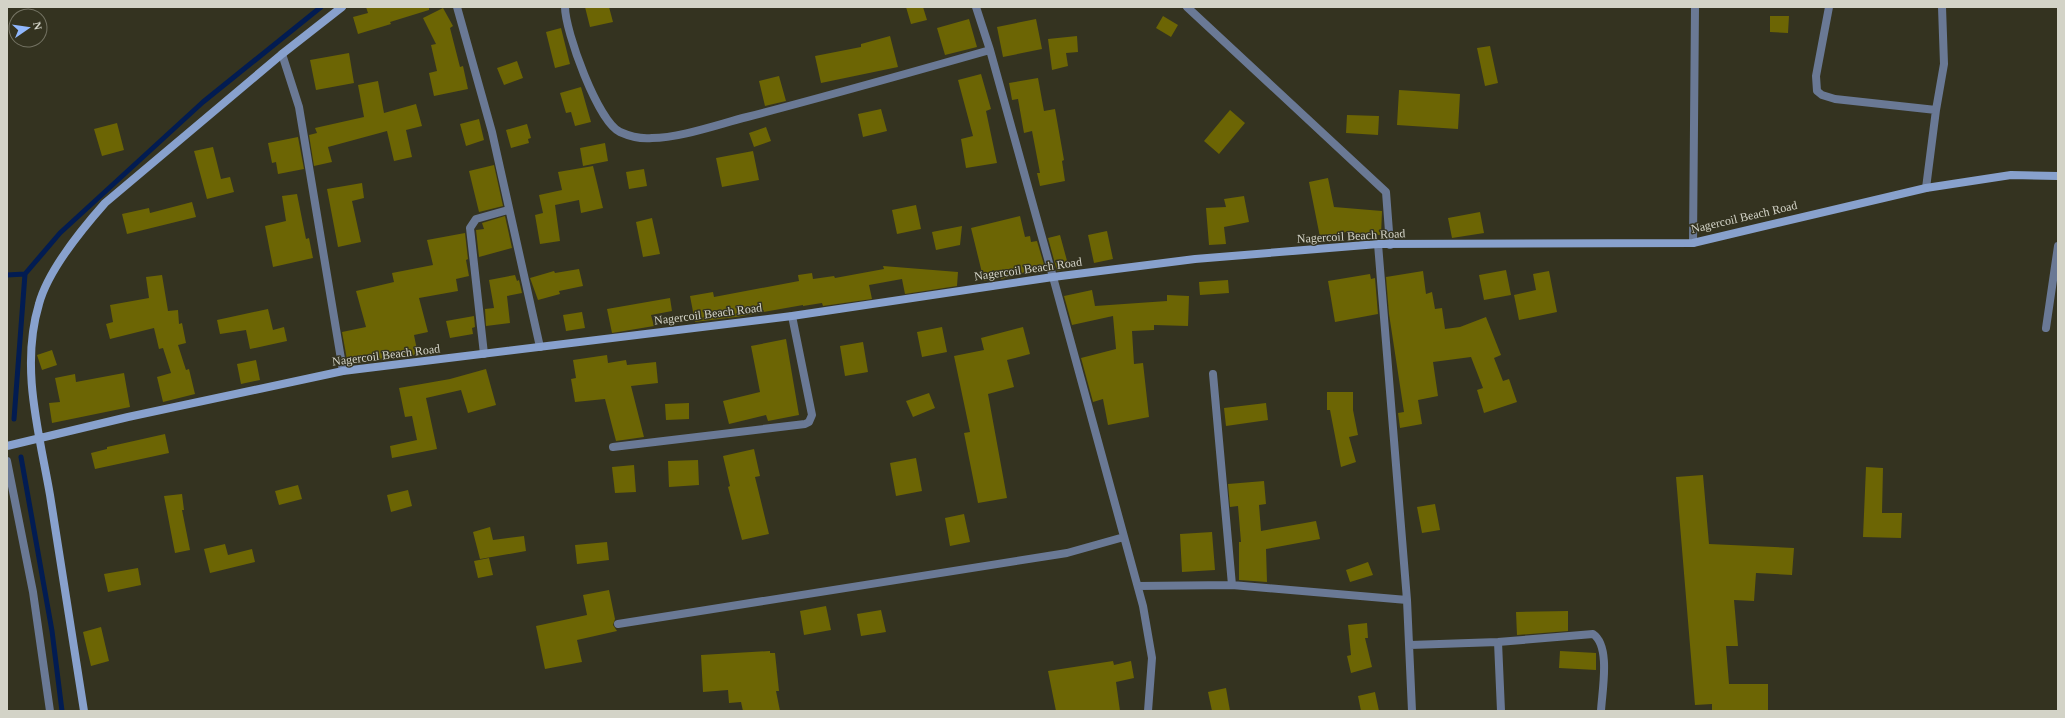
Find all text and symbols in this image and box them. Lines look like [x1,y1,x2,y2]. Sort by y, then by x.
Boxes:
north arrow [8,8,48,48]
text: N [31,21,44,31]
street label: Nagercoil Beach Road [1690,198,1798,236]
street label: Nagercoil Beach Road [1296,226,1406,246]
street label: Nagercoil Beach Road [973,255,1083,283]
street label: Nagercoil Beach Road [653,300,763,328]
street label: Nagercoil Beach Road [331,341,441,369]

